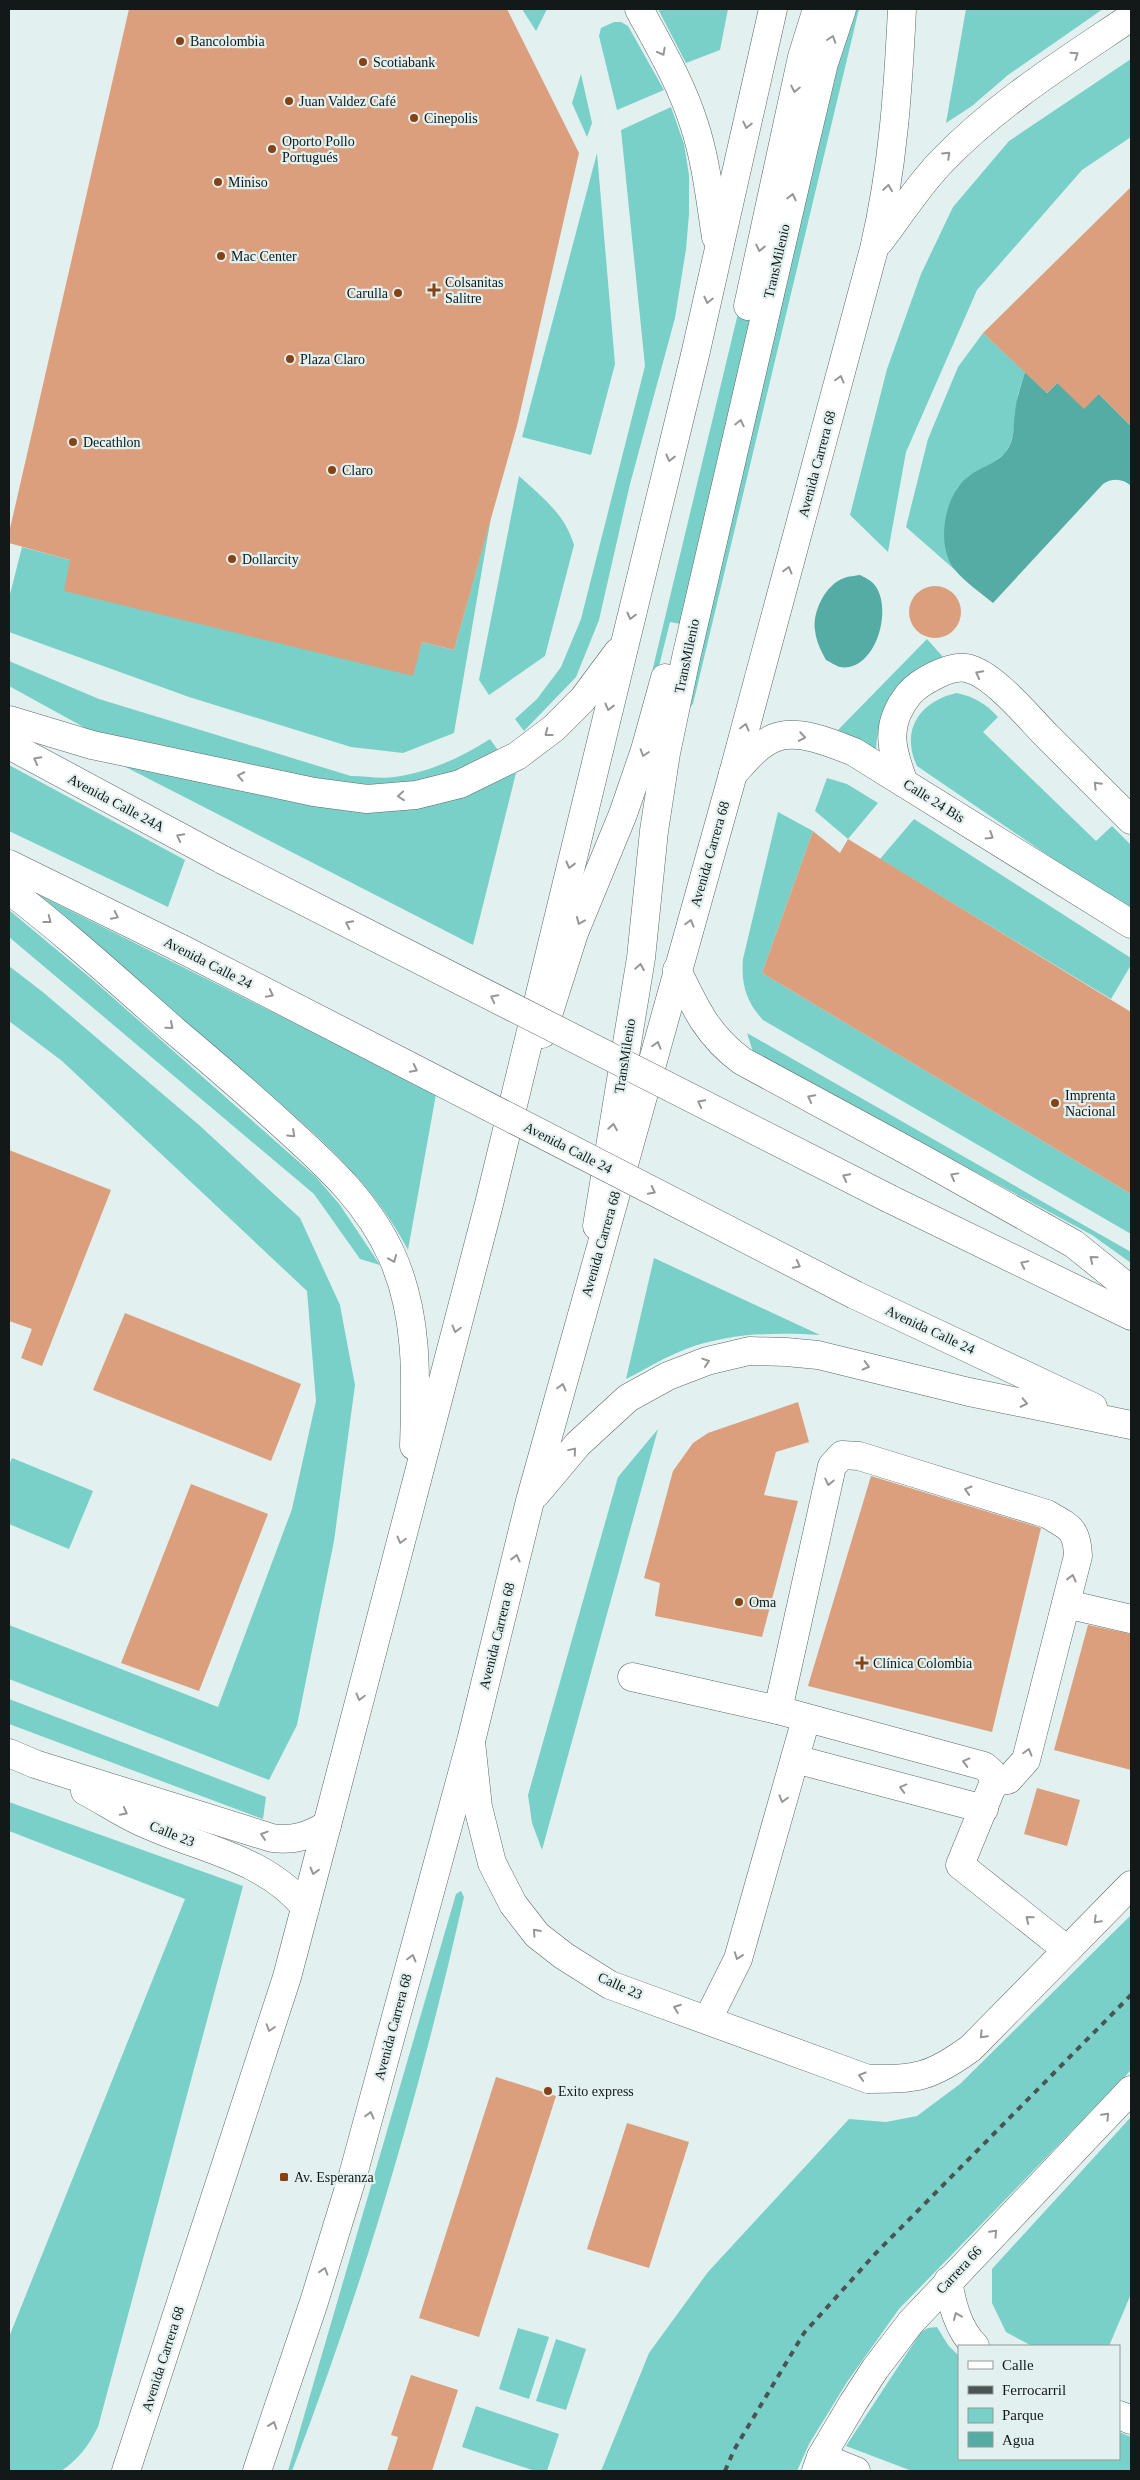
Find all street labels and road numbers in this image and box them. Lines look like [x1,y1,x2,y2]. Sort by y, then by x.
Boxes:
street label: TransMilenio [761,222,793,300]
street label: Avenida Carrera 68 [796,409,838,519]
street label: TransMilenio [672,617,702,695]
street label: Avenida Calle 24A [65,771,168,835]
street label: Calle 24 Bis [901,776,967,826]
street label: Avenida Carrera 68 [688,799,732,909]
street label: Avenida Calle 24 [161,934,255,992]
street label: TransMilenio [612,1017,638,1095]
street label: Avenida Calle 24 [521,1119,615,1177]
street label: Avenida Carrera 68 [579,1189,623,1299]
street label: Avenida Calle 24 [883,1303,977,1357]
street label: Avenida Carrera 68 [476,1581,518,1691]
street label: Calle 23 [147,1818,197,1850]
street label: Calle 23 [595,1970,645,2002]
street label: Avenida Carrera 68 [372,1972,414,2082]
street label: Carrera 66 [933,2243,985,2297]
street label: Avenida Carrera 68 [139,2305,187,2413]

